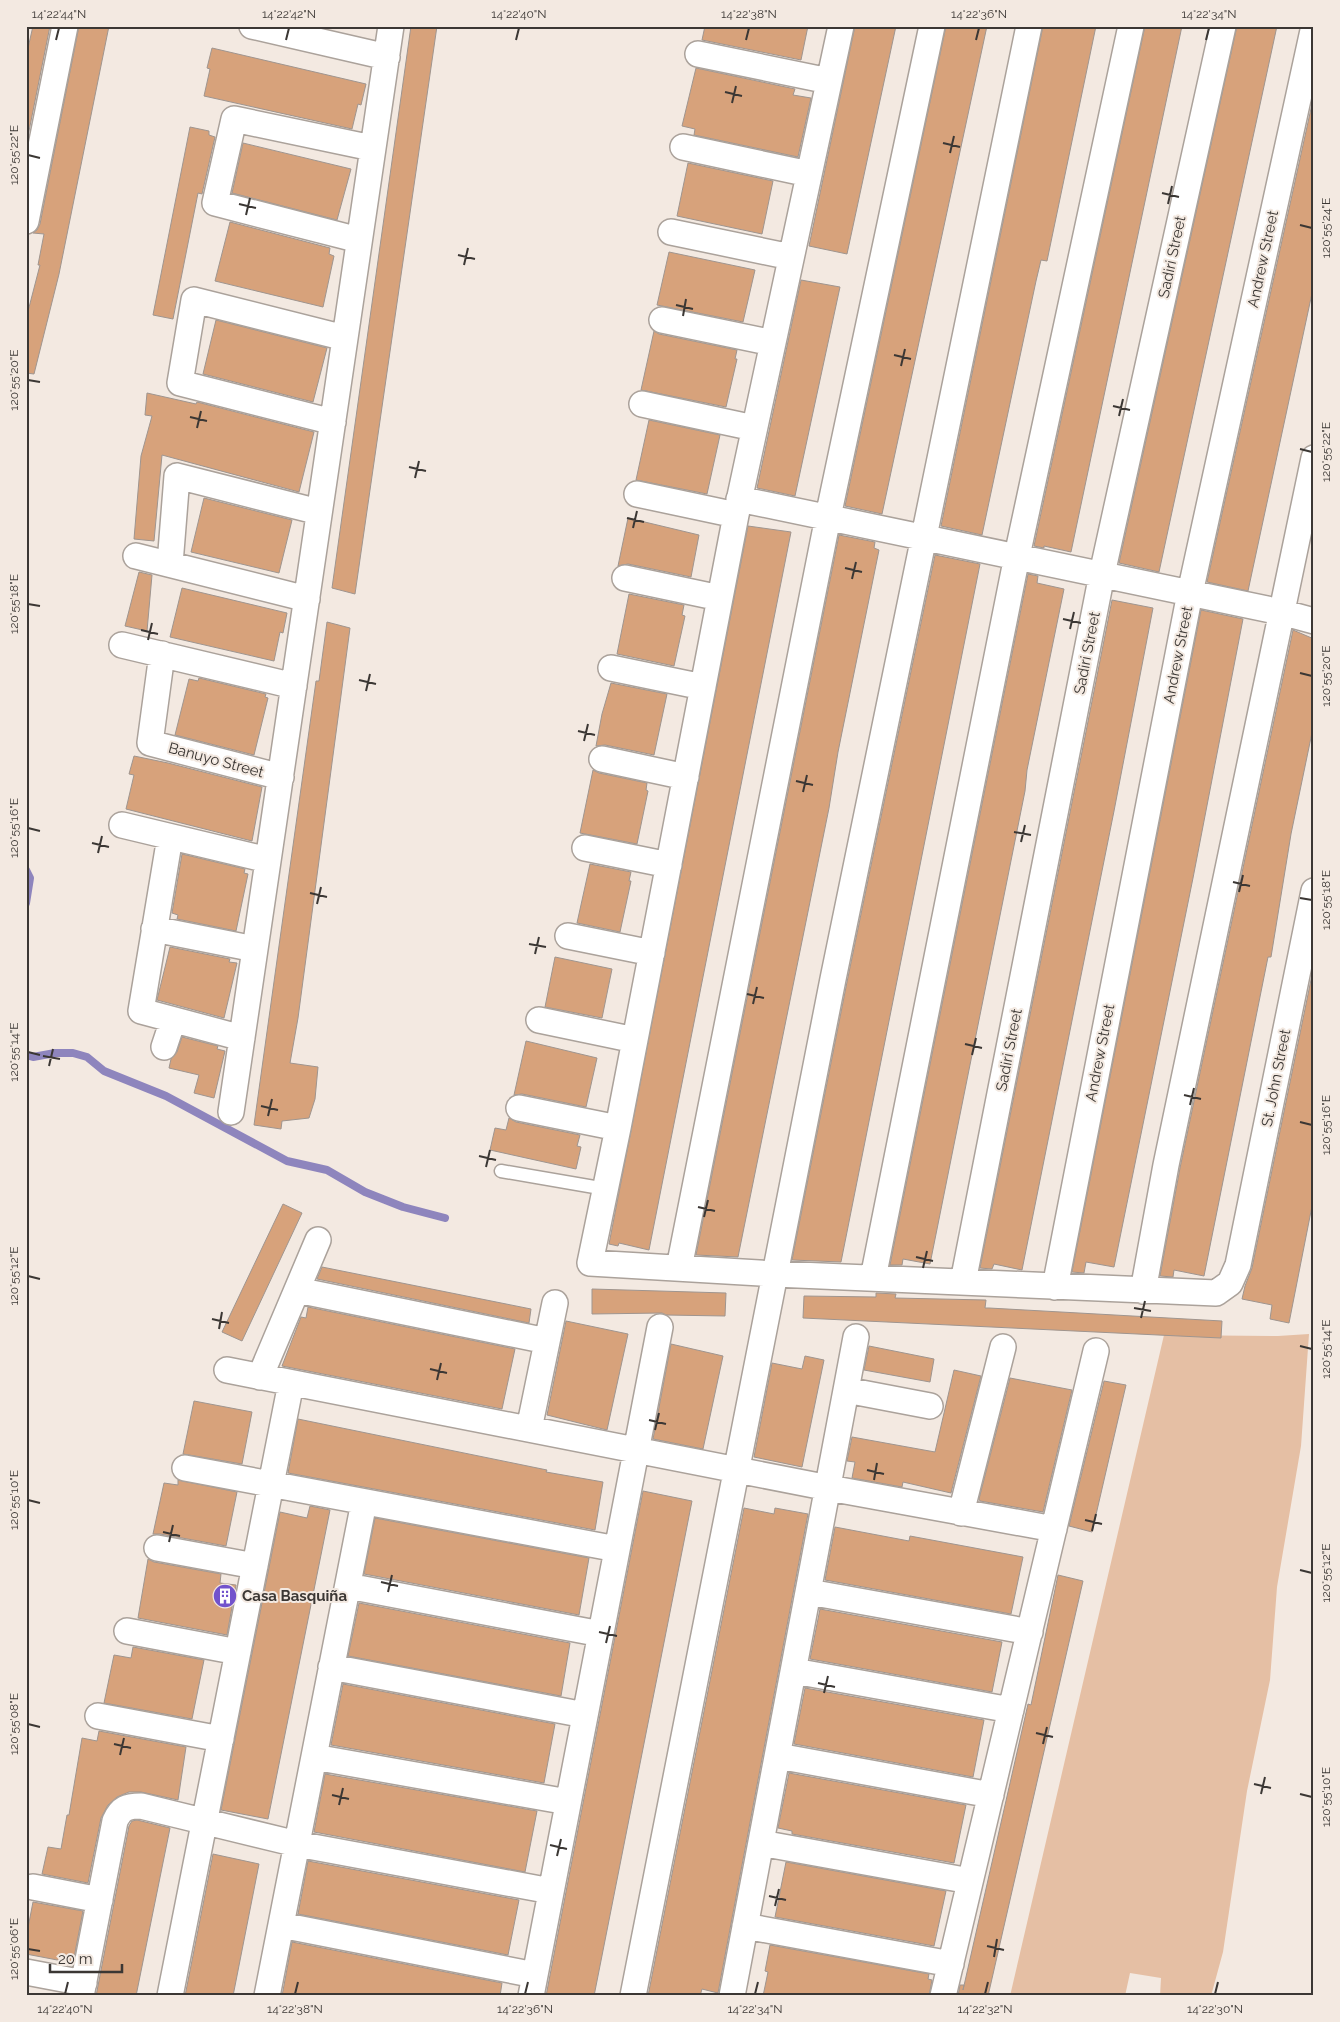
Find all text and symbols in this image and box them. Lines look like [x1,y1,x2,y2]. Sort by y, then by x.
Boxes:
text: 14°22'44"N [32,7,86,21]
text: 14°22'42"N [262,7,316,21]
text: 14°22'40"N [491,7,547,21]
text: 14°22'38"N [721,7,777,21]
text: 14°22'36"N [951,7,1007,21]
text: 14°22'34"N [1181,7,1237,21]
text: 120°55'22"E [7,125,21,185]
text: 120°55'24"E [1319,198,1333,258]
street label: Andrew Street [1244,209,1282,309]
street label: Sadiri Street [1154,214,1190,300]
text: 120°55'20"E [7,349,21,411]
text: 120°55'22"E [1319,422,1333,482]
text: 120°55'18"E [7,574,21,634]
street label: Andrew Street [1160,605,1196,705]
street label: Sadiri Street [1070,610,1104,696]
text: 120°55'20"E [1319,645,1333,707]
street label: Banuyo Street [166,739,266,781]
text: 120°55'16"E [7,798,21,858]
text: 120°55'18"E [1319,870,1333,930]
street label: Andrew Street [1082,1003,1118,1103]
street label: Sadiri Street [992,1007,1026,1093]
text: 120°55'14"E [7,1022,21,1082]
street label: St. John Street [1258,1028,1294,1128]
text: 120°55'16"E [1319,1095,1333,1155]
text: 120°55'12"E [7,1246,21,1306]
text: 120°55'14"E [1319,1319,1333,1379]
text: 120°55'10"E [7,1470,21,1530]
text: 120°55'12"E [1319,1543,1333,1603]
building icon: Casa Basquiña [212,1583,238,1609]
place label: Casa Basquiña [242,1587,347,1605]
text: 120°55'08"E [7,1693,21,1755]
text: 120°55'10"E [1319,1767,1333,1827]
text: 120°55'06"E [7,1918,21,1980]
scale bar [50,1942,122,1974]
text: 20 m [58,1950,93,1968]
text: 14°22'40"N [37,2002,93,2016]
text: 14°22'38"N [267,2002,323,2016]
text: 14°22'36"N [497,2002,553,2016]
text: 14°22'34"N [727,2002,783,2016]
text: 14°22'32"N [958,2002,1012,2016]
text: 14°22'30"N [1187,2002,1243,2016]

